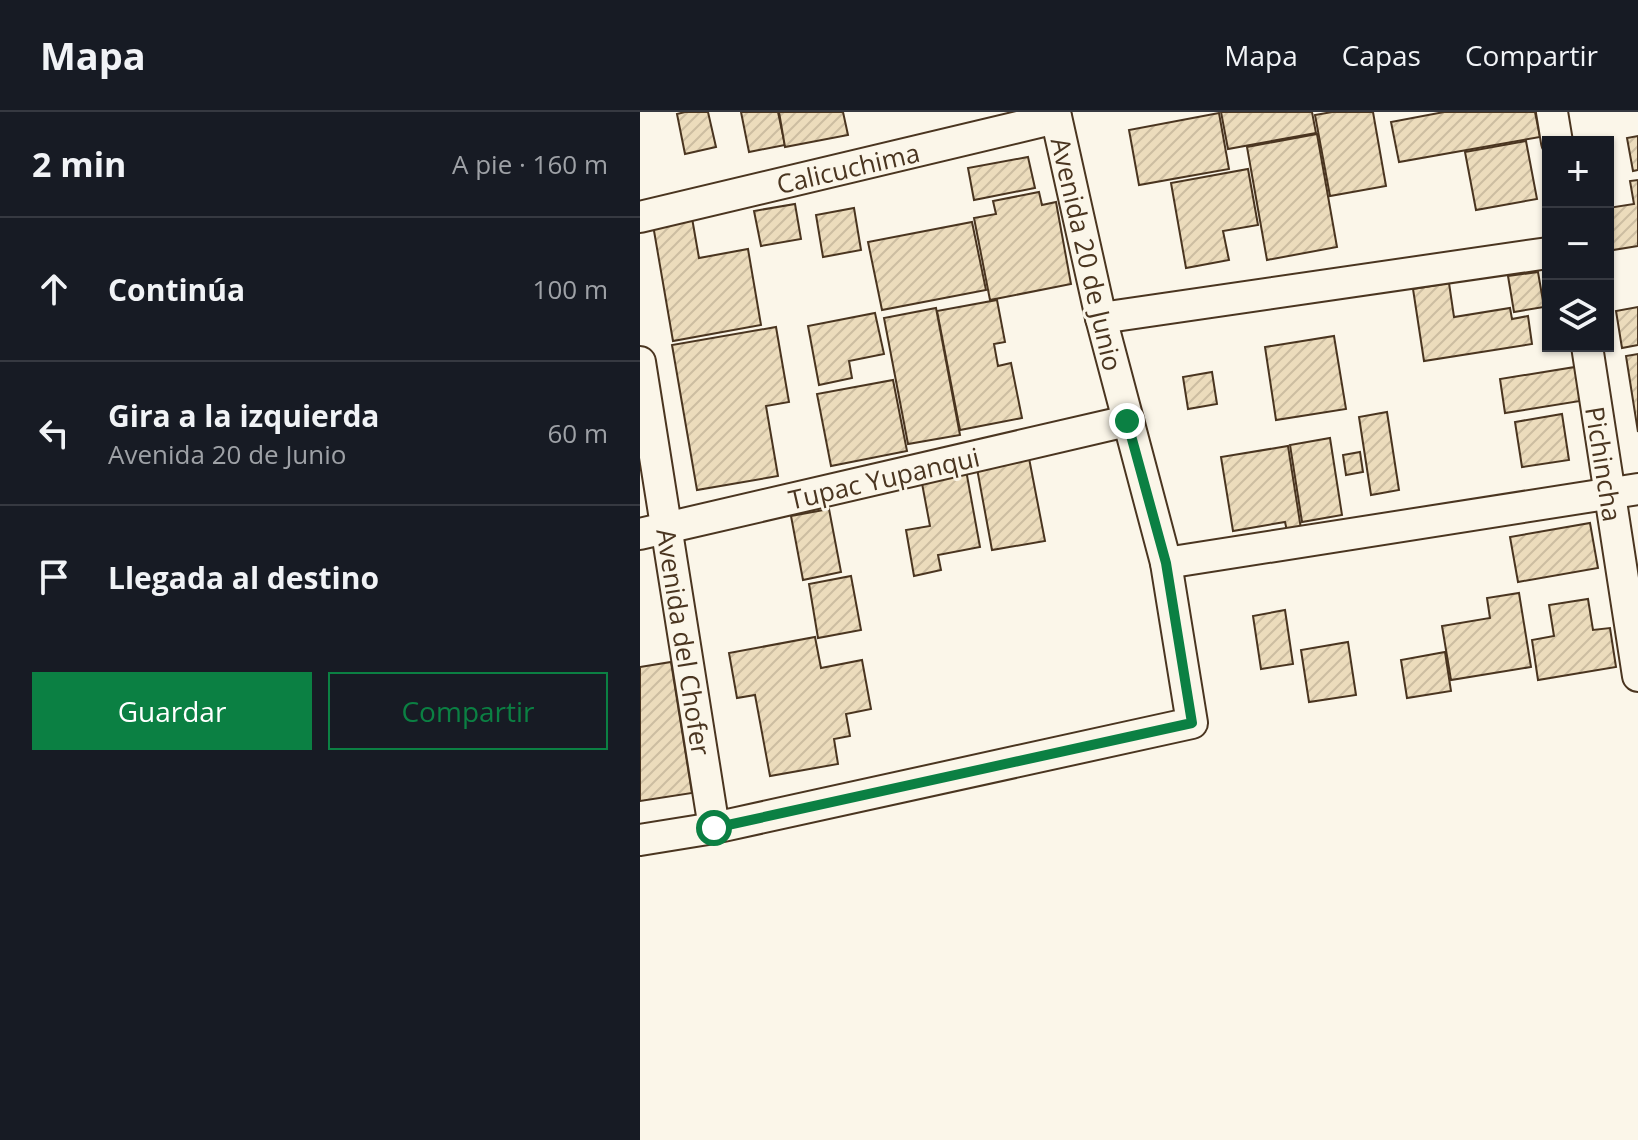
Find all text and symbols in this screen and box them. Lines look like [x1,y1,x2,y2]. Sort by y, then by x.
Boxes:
text: Mapa [40,29,146,81]
text: Mapa [1224,36,1298,74]
text: Capas [1342,36,1421,74]
text: Compartir [1465,36,1598,74]
street label: Calicuchima [773,134,923,202]
street label: Avenida 20 de Junio [1043,134,1131,374]
map controls [1542,136,1614,352]
button: + [1542,136,1614,208]
text: 2 min [32,141,126,187]
text: A pie · 160 m [452,146,608,182]
button: − [1542,208,1614,280]
icon: ahead [32,267,76,311]
text: Continúa [108,269,245,310]
text: 100 m [533,271,608,307]
button: layers [1542,280,1614,352]
text: Gira a la izquierda [108,395,380,436]
route end [1109,403,1145,439]
street label: Pichincha [1577,404,1631,524]
icon: left [32,411,76,455]
text: 60 m [547,415,608,451]
text: Avenida 20 de Junio [108,436,346,472]
street label: Tupac Yupanqui [785,439,983,517]
street label: Avenida del Chofer [648,526,720,758]
icon: arrive [32,555,76,599]
text: Llegada al destino [108,557,379,598]
button: Guardar [32,672,312,750]
button: Compartir [328,672,608,750]
route start [696,810,732,846]

